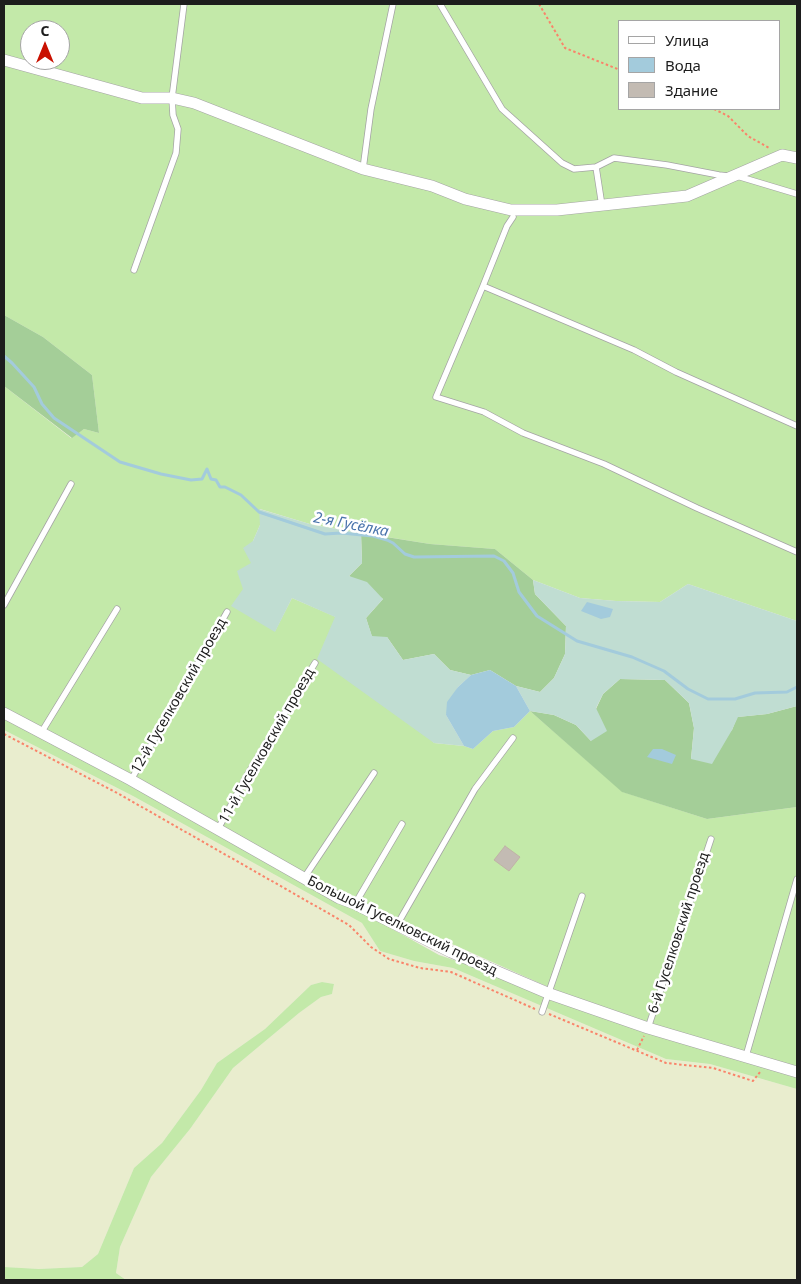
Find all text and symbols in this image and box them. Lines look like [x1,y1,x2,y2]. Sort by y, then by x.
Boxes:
north arrow [20,20,70,70]
legend [618,20,781,110]
text: С [40,21,50,40]
text: Улица [665,30,709,50]
text: Вода [665,55,701,75]
text: Здание [665,80,718,100]
water label: 2-я Гусёлка [312,509,390,541]
street label: 12-й Гуселковский проезд [128,616,230,776]
street label: 11-й Гуселковский проезд [216,666,318,826]
street label: 6-й Гуселковский проезд [645,850,713,1016]
street label: Большой Гуселковский проезд [304,873,500,979]

